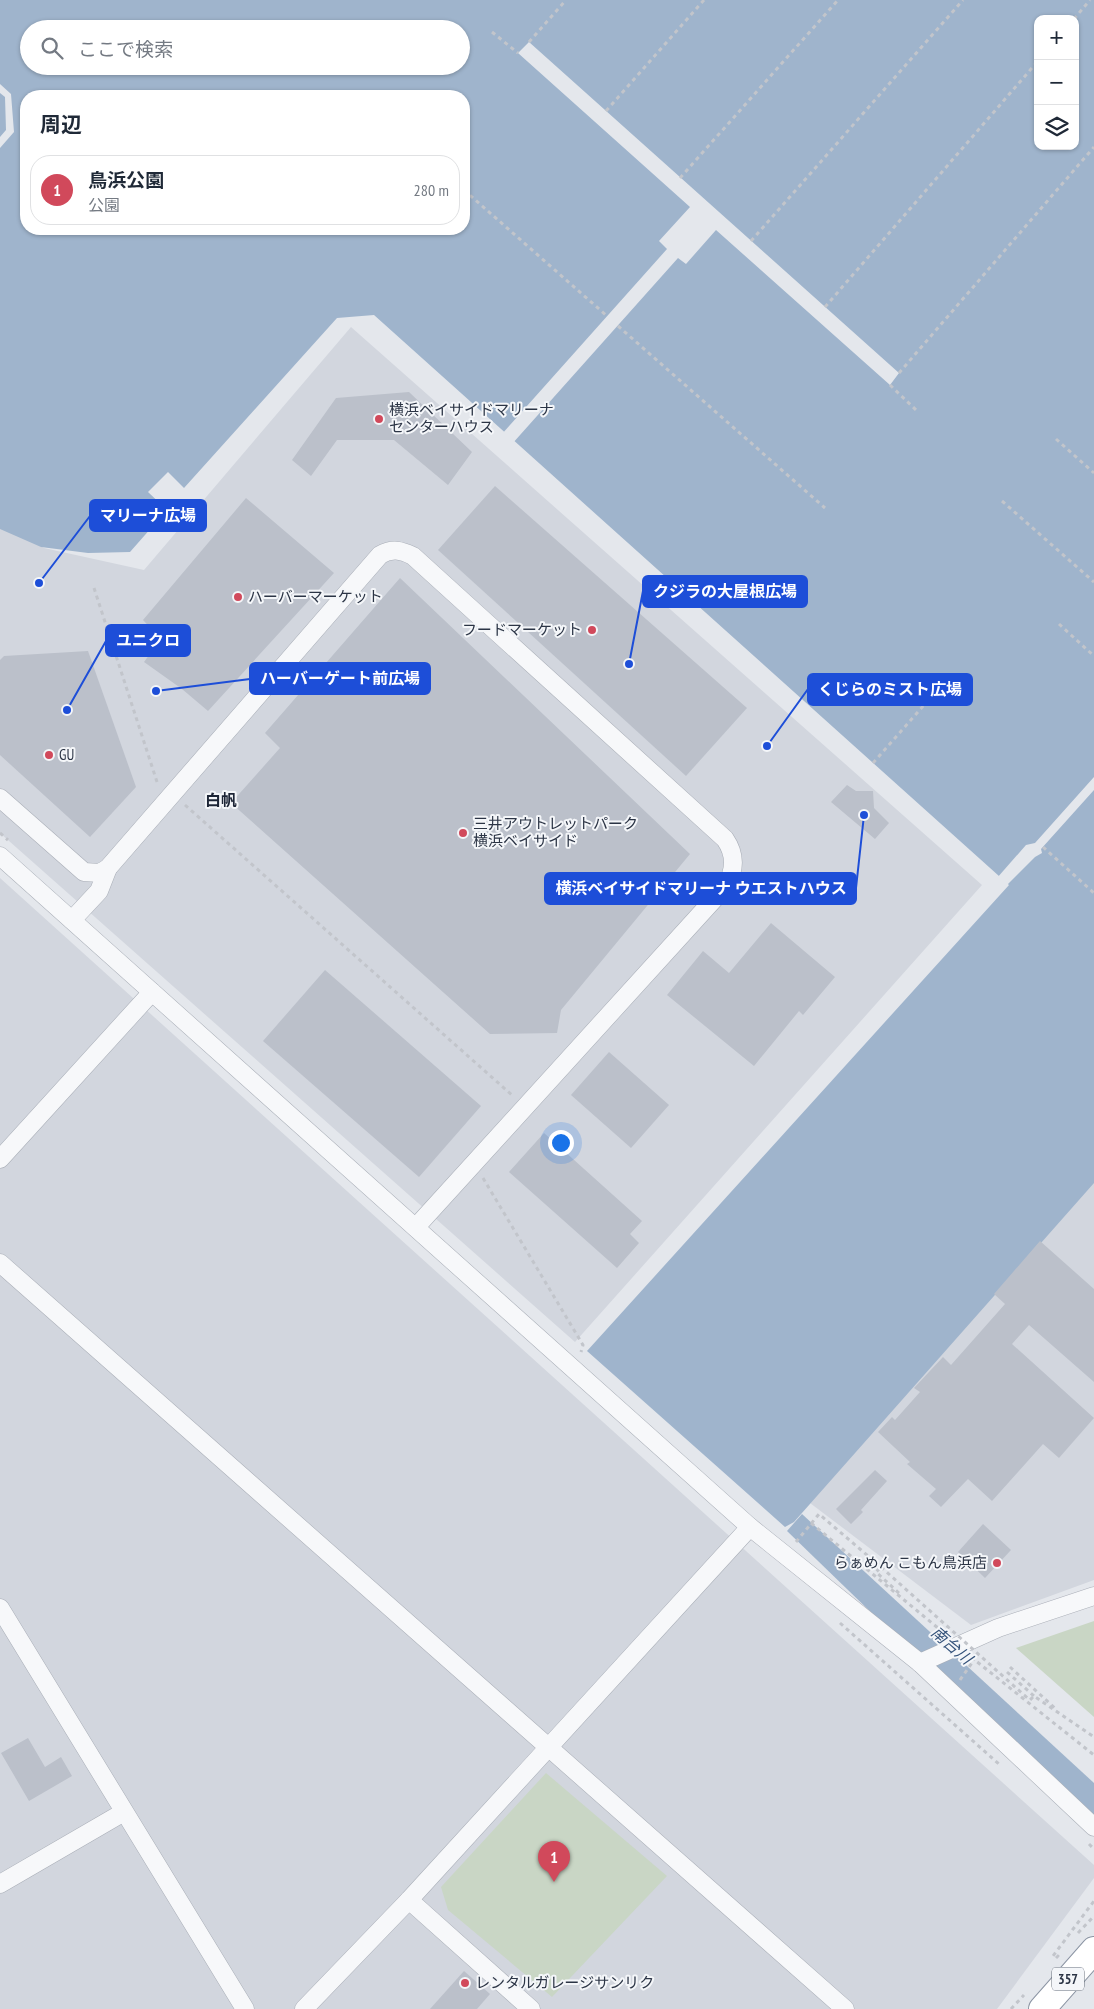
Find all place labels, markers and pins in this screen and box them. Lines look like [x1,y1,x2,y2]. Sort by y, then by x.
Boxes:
place label: 横浜ベイサイドマリーナ センターハウス [389,400,554,436]
marker: 横浜ベイサイドマリーナ センターハウス [373,413,385,425]
callout: マリーナ広場 [90,500,206,531]
callout: クジラの大屋根広場 [643,576,807,607]
place label: ハーバーマーケット [248,587,383,606]
marker: ハーバーマーケット [232,591,244,603]
place label: フードマーケット [462,620,582,639]
marker: フードマーケット [586,624,598,636]
callout: ユニクロ [106,625,190,656]
callout: ハーバーゲート前広場 [250,663,430,694]
callout: くじらのミスト広場 [808,674,972,705]
place label: GU [59,745,74,764]
marker: GU [43,749,55,761]
place label: 三井アウトレットパーク 横浜ベイサイド [473,814,638,850]
marker: 三井アウトレットパーク 横浜ベイサイド [457,827,469,839]
callout: 横浜ベイサイドマリーナ ウエストハウス [545,873,856,904]
place label: らぁめん こもん鳥浜店 [834,1553,987,1572]
marker: らぁめん こもん鳥浜店 [991,1557,1003,1569]
pin: 1 [538,1841,570,1882]
place label: レンタルガレージサンリク [475,1973,654,1992]
marker: レンタルガレージサンリク [459,1977,471,1989]

